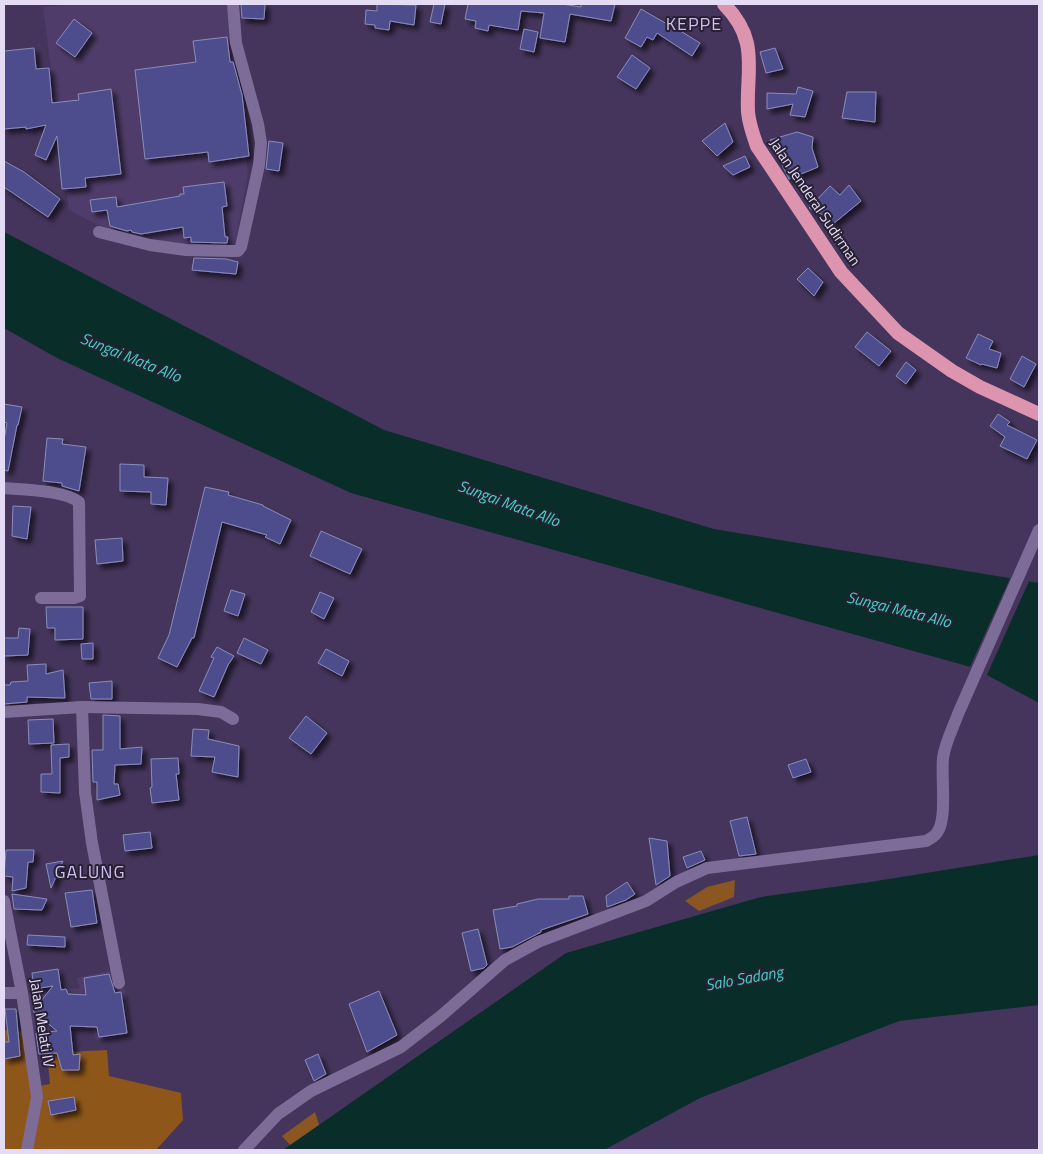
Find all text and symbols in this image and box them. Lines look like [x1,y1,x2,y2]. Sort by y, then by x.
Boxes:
district label: KEPPE [666,10,722,37]
street label: Jalan Jenderal Sudirman [764,133,867,270]
water label: Sungai Mata Allo [77,326,186,389]
water label: Sungai Mata Allo [455,473,564,533]
water label: Sungai Mata Allo [844,584,955,634]
district label: GALUNG [54,858,126,885]
water label: Salo Sadang [703,959,787,997]
street label: Jalan Melati IV [24,977,61,1069]

